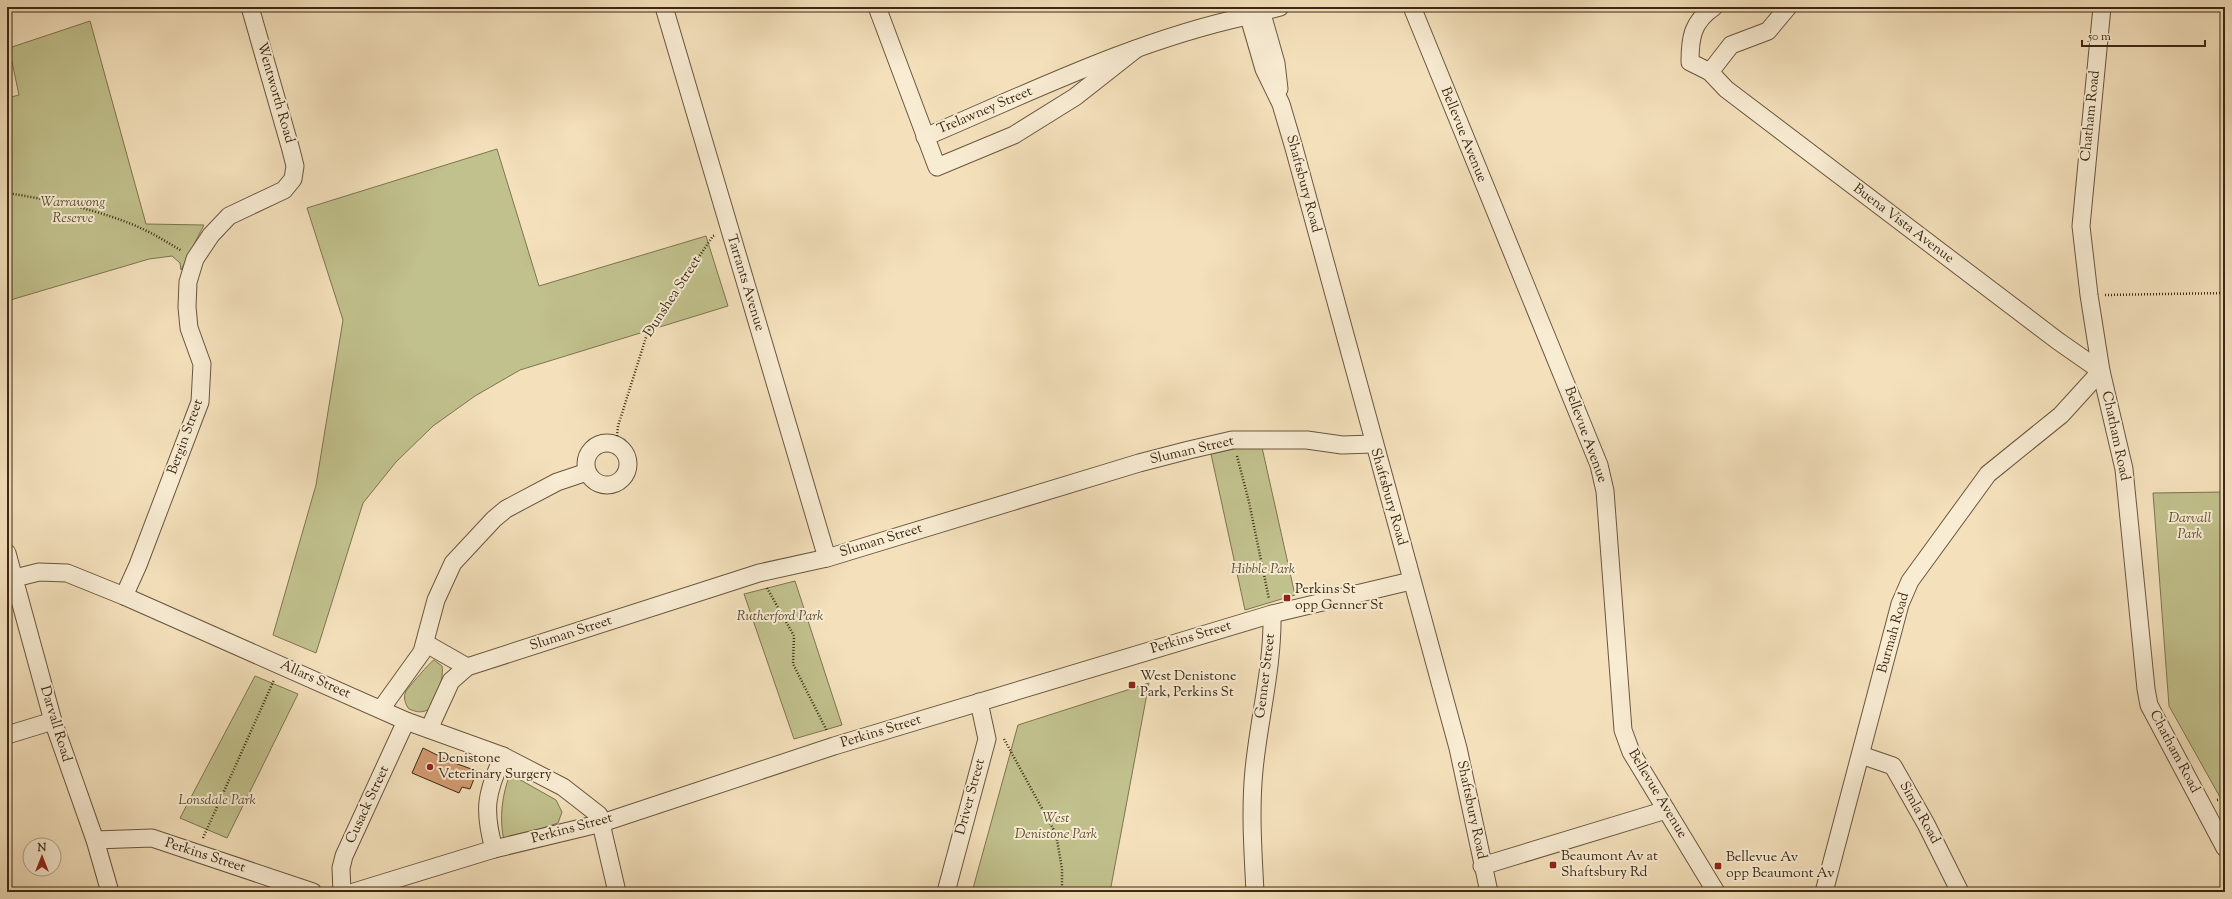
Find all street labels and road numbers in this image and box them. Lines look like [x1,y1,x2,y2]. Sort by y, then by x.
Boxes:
street label: Wentworth Road [251,40,299,146]
street label: Chatham Road [2076,69,2106,162]
street label: Trelawney Street [934,82,1036,140]
street label: Bellevue Avenue [1435,84,1491,186]
street label: Shaftsbury Road [1280,133,1326,235]
street label: Buena Vista Avenue [1848,179,1958,269]
street label: Tarrants Avenue [721,232,769,334]
street label: Dunshea Street [639,252,707,341]
street label: Bellevue Avenue [1558,384,1612,486]
street label: Chatham Road [2096,389,2134,483]
street label: Bergin Street [163,396,209,477]
street label: Sluman Street [1148,432,1236,470]
street label: Shaftsbury Road [1365,446,1411,548]
street label: Sluman Street [837,519,925,563]
street label: Burmah Road [1873,590,1915,676]
street label: Sluman Street [527,611,615,657]
street label: Perkins Street [1148,616,1234,660]
street label: Genner Street [1251,632,1281,720]
street label: Allars Street [277,656,354,705]
street label: Darvall Road [34,683,76,765]
street label: Chatham Road [2144,707,2204,797]
street label: Perkins Street [838,710,924,754]
street label: Bellevue Avenue [1622,746,1692,842]
street label: Driver Street [951,757,991,837]
street label: Shaftsbury Road [1451,759,1491,861]
street label: Cusack Street [341,763,395,847]
street label: Simla Road [1894,778,1944,848]
street label: Perkins Street [529,808,615,849]
street label: Perkins Street [162,834,248,878]

